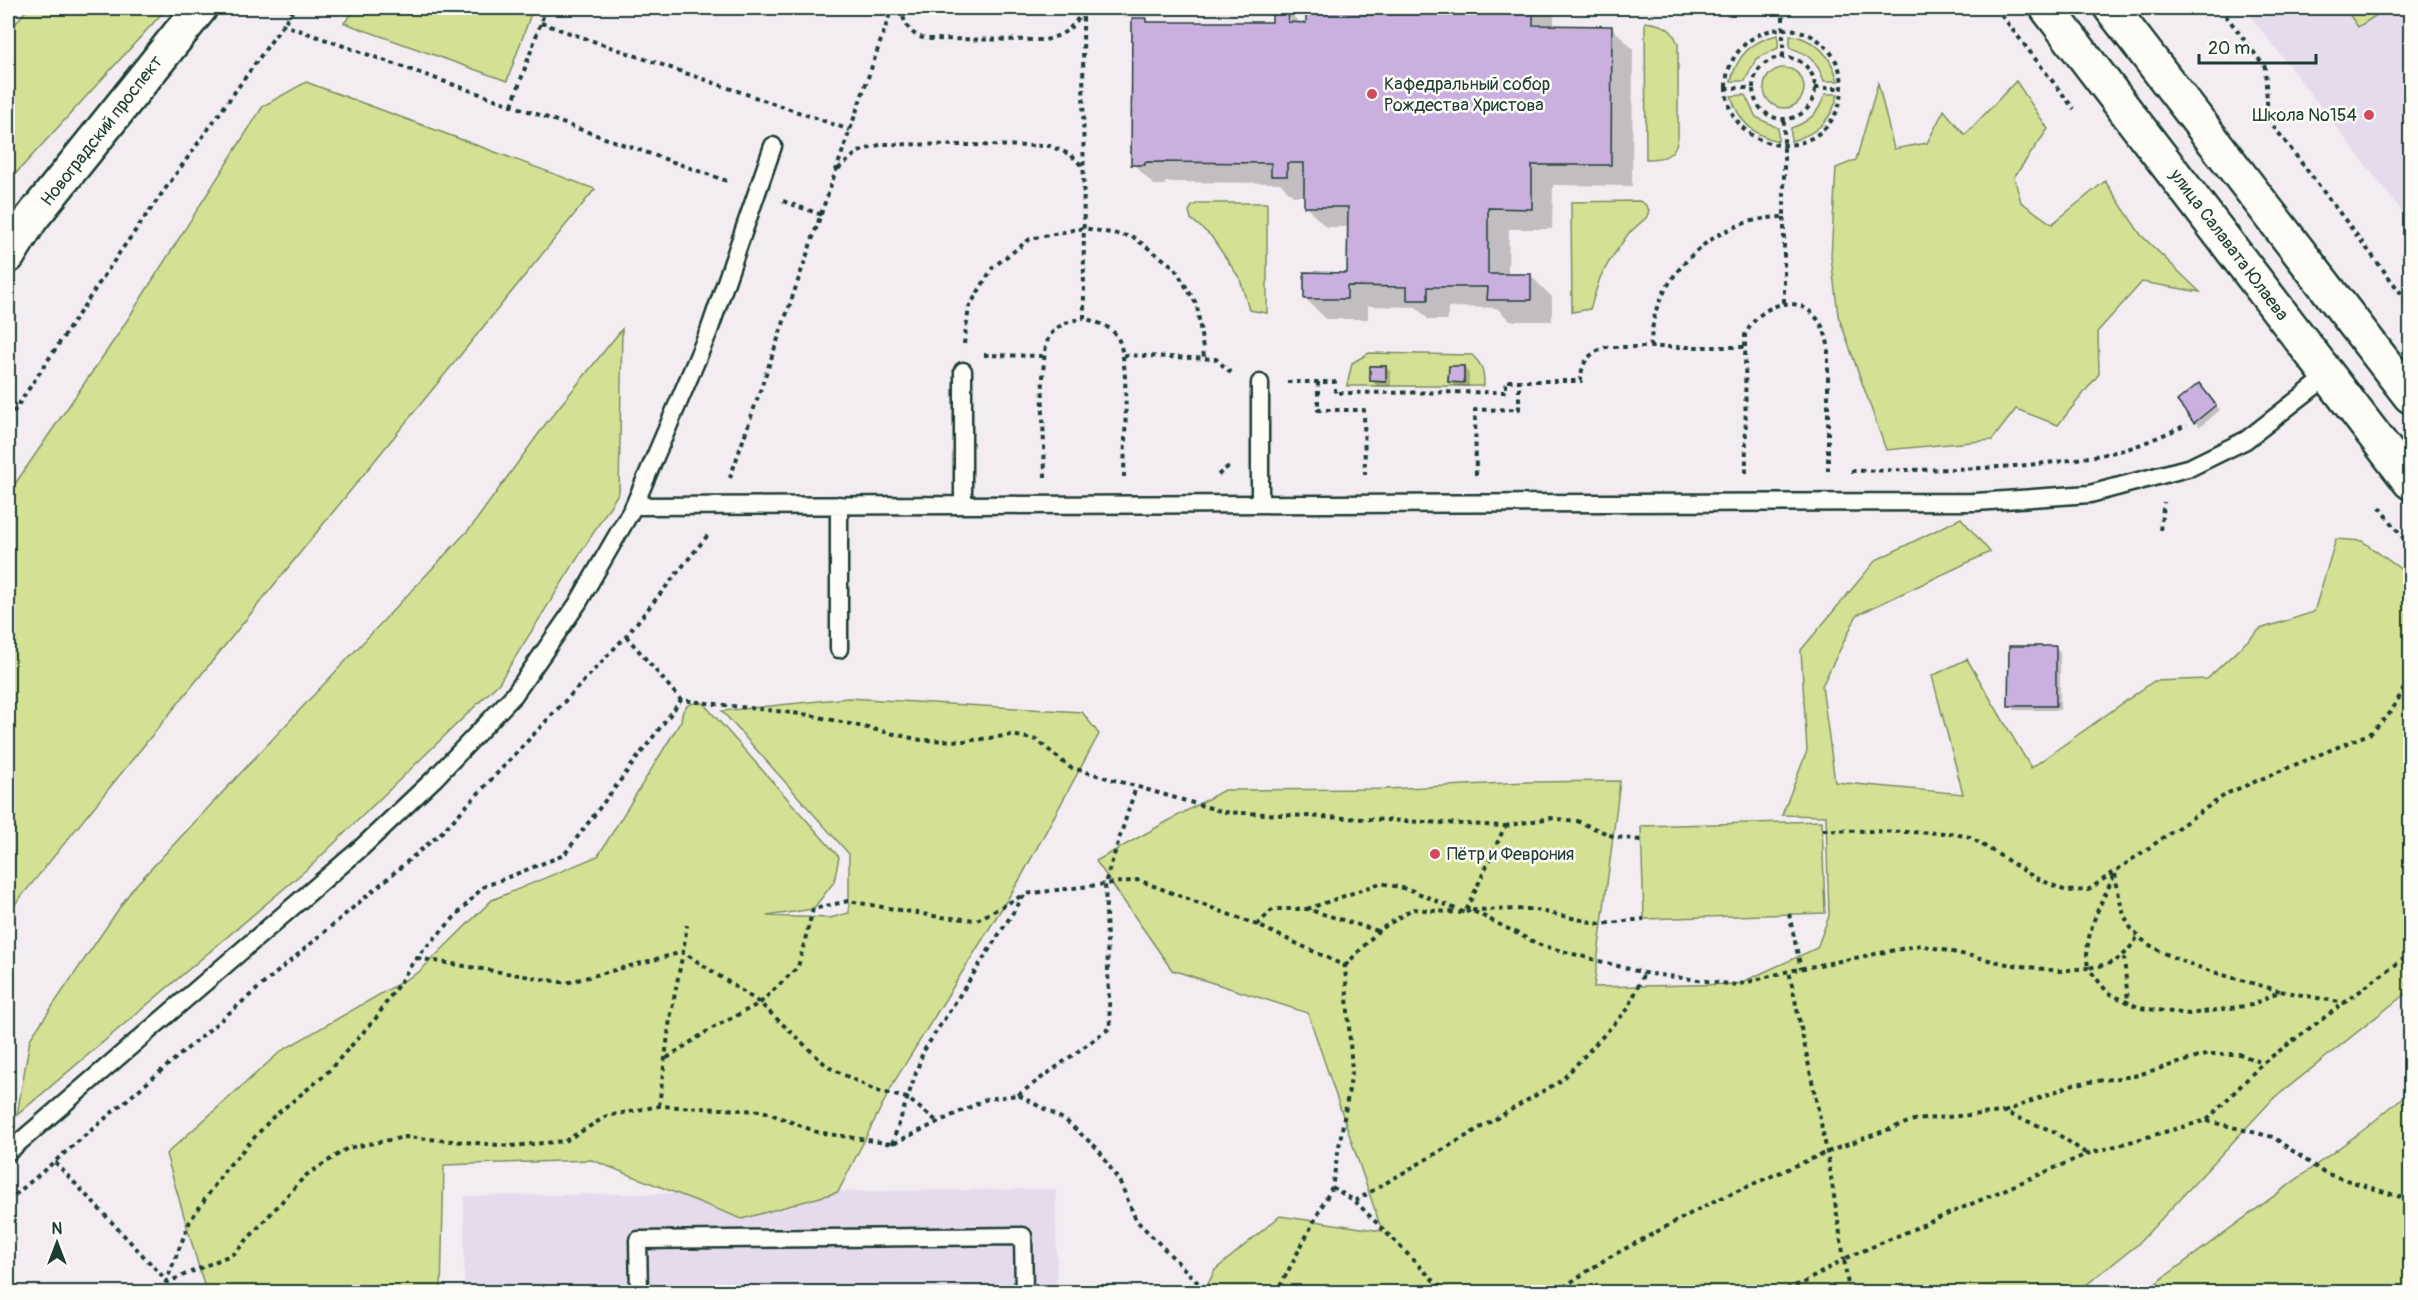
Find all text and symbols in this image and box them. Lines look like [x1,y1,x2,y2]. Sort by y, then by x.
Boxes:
scale bar [2199,27,2316,65]
text: 20 m [2208,37,2250,60]
street label: Новоградский проспект [36,51,168,211]
place label: Кафедральный собор Рождества Христова [1384,73,1550,117]
marker: Кафедральный собор Рождества Христова [1365,87,1379,101]
place label: Школа №154 [2253,104,2358,127]
marker: Школа №154 [2362,108,2376,122]
street label: улица Салавата Юлаева [2164,164,2294,325]
place label: Пётр и Феврония [1447,843,1574,866]
marker: Пётр и Феврония [1428,847,1442,861]
north arrow [27,1213,87,1273]
text: N [52,1219,63,1239]

